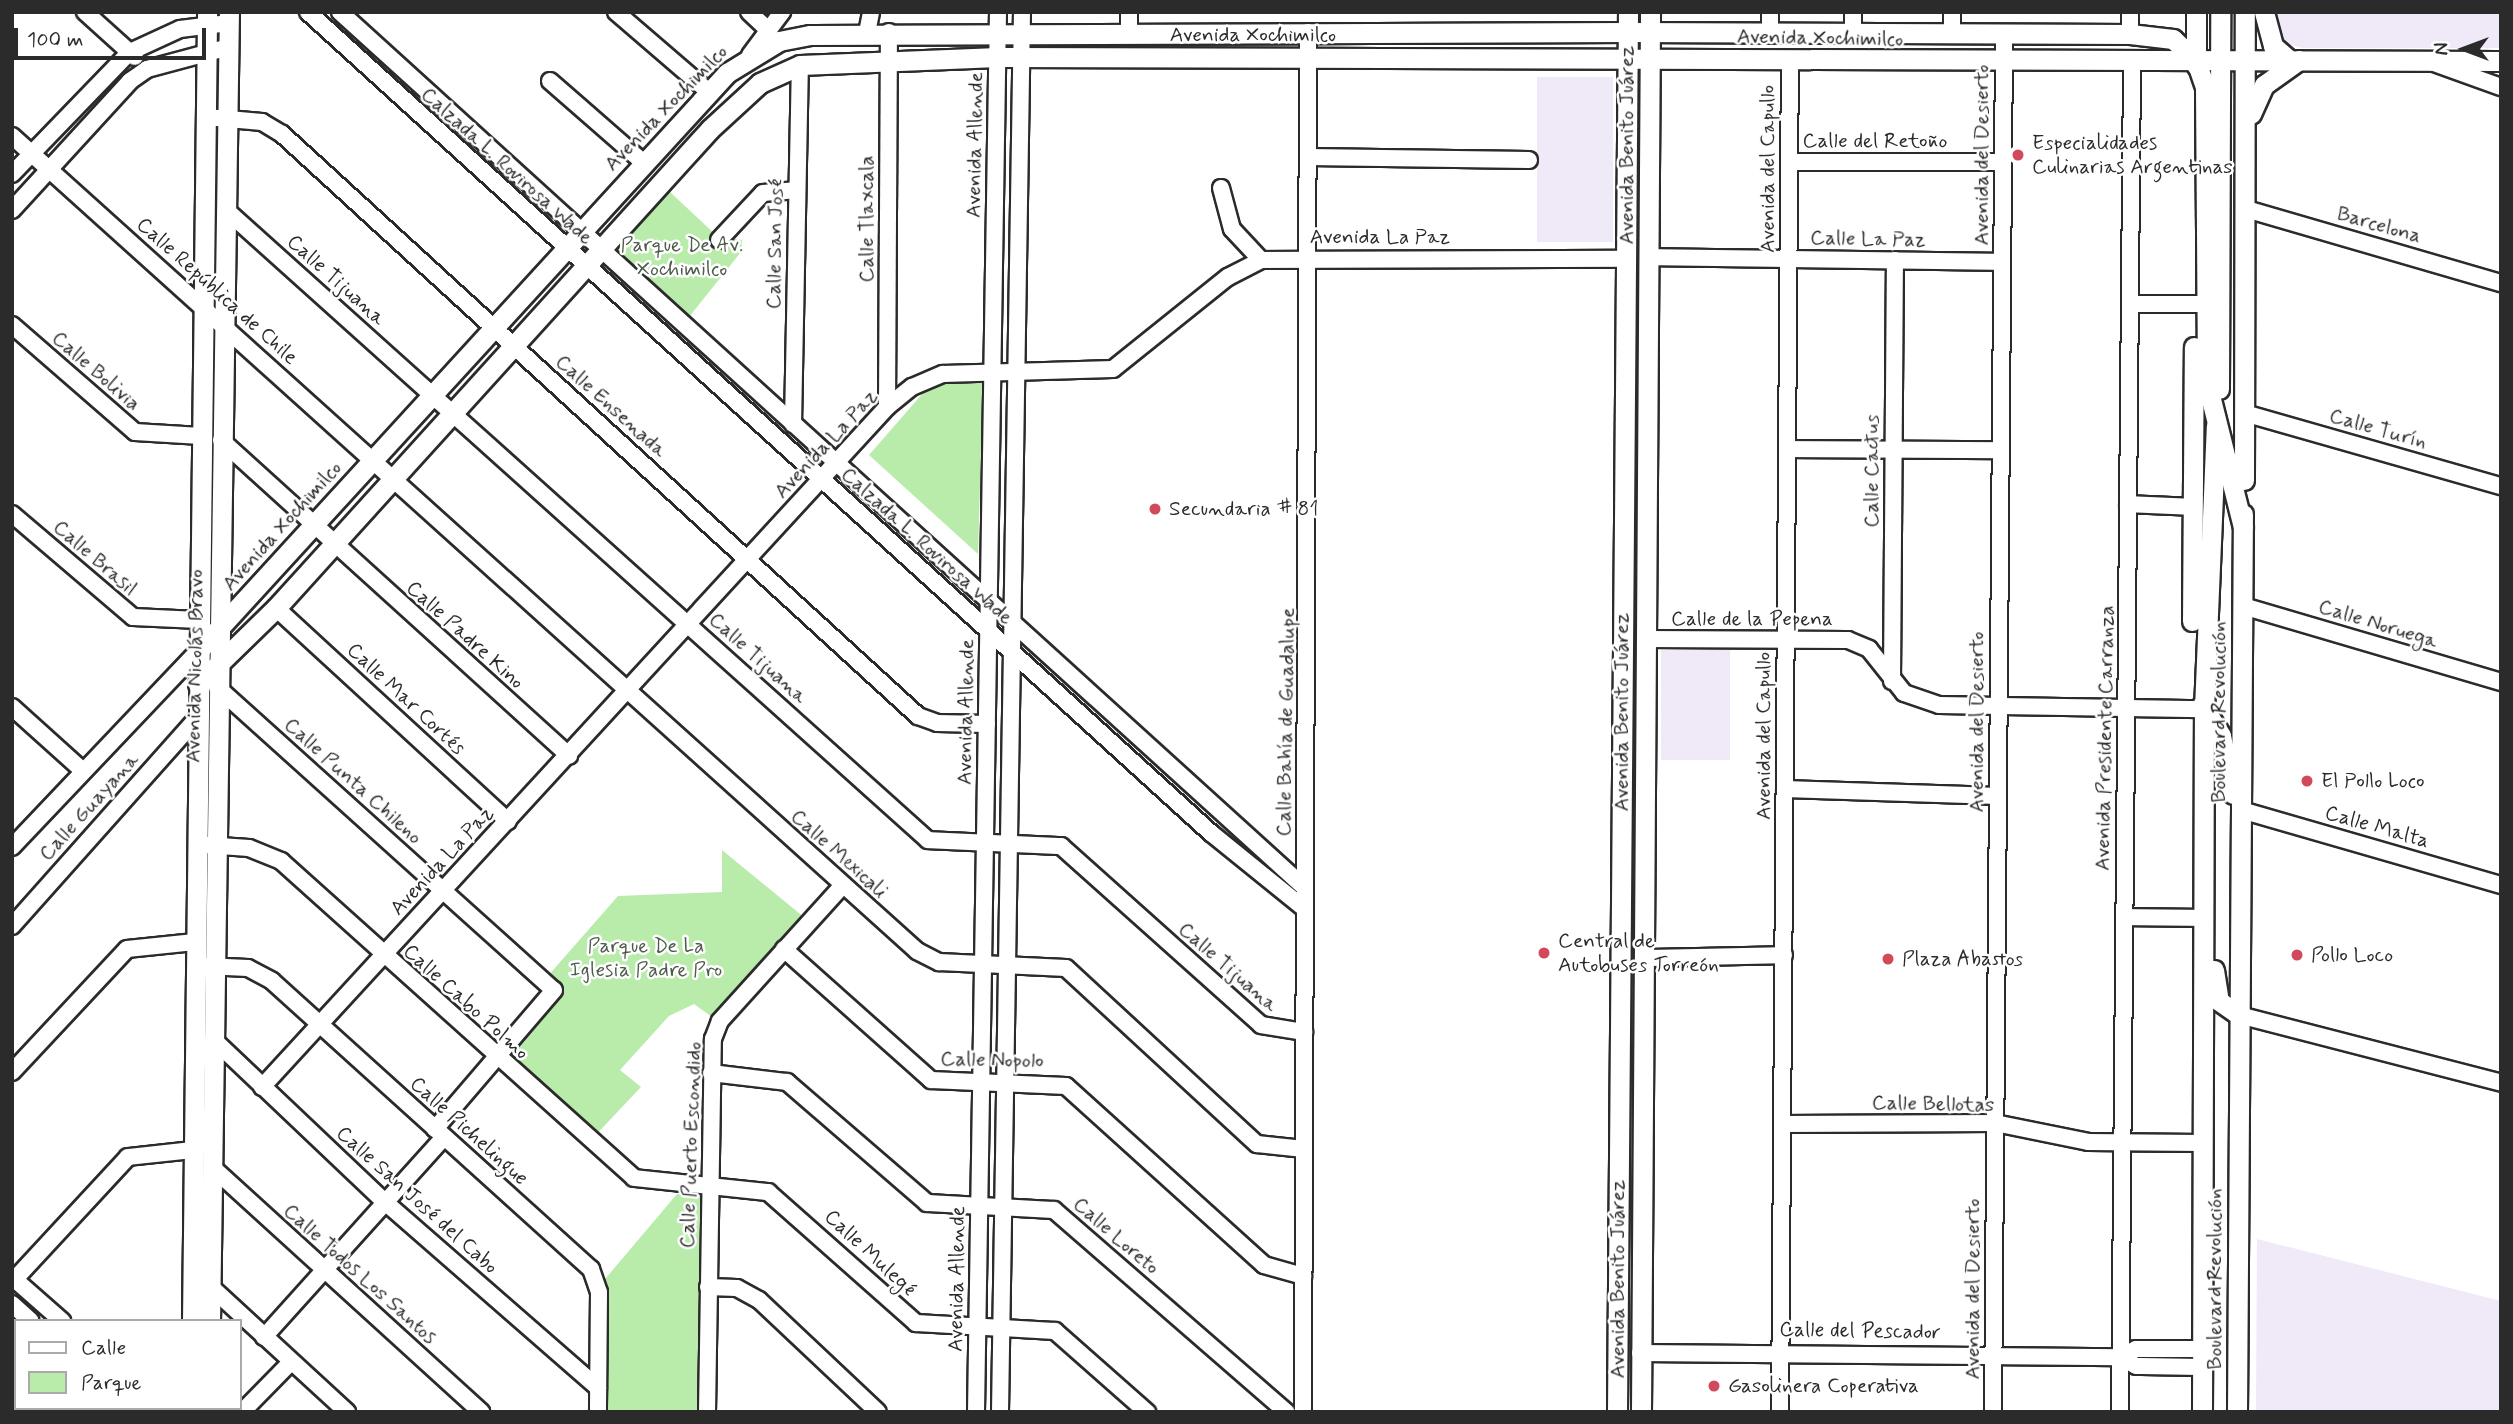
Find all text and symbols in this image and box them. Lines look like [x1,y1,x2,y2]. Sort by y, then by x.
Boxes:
scale bar [18,14,210,58]
north arrow [2429,14,2499,84]
street label: Avenida Xochimilco [1170,22,1336,48]
street label: Avenida Xochimilco [1736,24,1904,52]
text: 100 m [27,26,83,54]
street label: Avenida Xochimilco [599,39,733,177]
text: N [2430,43,2455,55]
street label: Avenida Benito Juárez [1614,45,1640,245]
street label: Avenida del Desierto [1969,62,1995,248]
street label: Avenida Allende [961,72,989,218]
street label: Calzada L. Rovirosa Wade [414,80,600,252]
street label: Avenida del Capullo [1755,86,1781,252]
street label: Calle del Retoño [1806,128,1944,154]
place label: Especialidades Culinarias Argentinas [2032,130,2233,180]
marker: Especialidades Culinarias Argentinas [2010,147,2026,163]
street label: Calle Tlaxcala [854,156,880,282]
street label: Calle San José [761,179,789,309]
street label: Barcelona [2334,201,2424,249]
street label: Calle República de Chile [130,211,304,371]
street label: Avenida La Paz [1310,224,1450,250]
street label: Calle La Paz [1811,225,1925,253]
street label: Calle Tijuana [283,230,389,330]
park label: Parque De Av. Xochimilco [621,232,743,282]
street label: Calle Bolivia [46,325,146,417]
street label: Calle Ensenada [550,350,672,462]
street label: Avenida La Paz [769,384,883,504]
street label: Calle Turín [2329,404,2427,454]
street label: Calle Cactus [1859,415,1885,527]
street label: Avenida Xochimilco [217,456,347,596]
street label: Calzada L. Rovirosa Wade [834,460,1020,632]
place label: Secundaria # 81 [1169,496,1318,522]
marker: Secundaria # 81 [1147,501,1163,517]
street label: Calle Brasil [48,515,142,601]
street label: Avenida Nicolás Bravo [181,570,209,762]
street label: Calle Padre Kino [401,576,529,694]
street label: Calle Noruega [2317,594,2439,654]
street label: Avenida Presidente Carranza [2090,605,2120,871]
street label: Calle de la Pepena [1669,606,1835,632]
street label: Calle Tijuana [705,608,811,708]
street label: Calle Bahía de Guadalupe [1271,611,1301,833]
street label: Avenida Benito Juárez [1609,612,1635,812]
street label: Boulevard Revolución [2206,623,2232,801]
street label: Avenida del Desierto [1964,629,1990,815]
street label: Calle Mar Cortés [341,637,471,761]
street label: Avenida Allende [952,639,980,785]
street label: Avenida del Capullo [1751,653,1777,819]
street label: Calle Punta Chileno [280,713,426,849]
street label: Calle Guayana [35,748,143,866]
place label: El Pollo Loco [2321,768,2427,794]
marker: El Pollo Loco [2299,773,2315,789]
street label: Calle Malta [2323,800,2431,854]
street label: Avenida La Paz [385,801,499,921]
street label: Calle Mexicali [785,804,893,904]
street label: Calle Tijuana [1174,918,1282,1016]
place label: Central de Autobuses Torreón [1558,928,1719,978]
park label: Parque De La Iglesia Padre Pro [569,933,723,983]
street label: Calle Cabo Polmo [399,940,533,1064]
place label: Pollo Loco [2311,942,2394,968]
marker: Central de Autobuses Torreón [1536,945,1552,961]
place label: Plaza Abastos [1902,946,2023,972]
marker: Pollo Loco [2289,947,2305,963]
marker: Plaza Abastos [1880,951,1896,967]
street label: Calle Puerto Escondido [675,1043,707,1247]
street label: Calle Nopolo [940,1047,1044,1073]
street label: Calle Pichelingue [405,1071,533,1191]
street label: Calle Bellotas [1870,1090,1996,1118]
street label: Calle San José del Cabo [330,1119,504,1281]
street label: Avenida Benito Juárez [1605,1179,1631,1379]
street label: Boulevard Revolución [2202,1190,2228,1368]
street label: Calle Loreto [1067,1191,1165,1281]
street label: Avenida del Desierto [1960,1196,1986,1382]
street label: Calle Todos Los Santos [277,1198,443,1350]
street label: Calle Mulegé [820,1205,920,1301]
street label: Avenida Allende [943,1206,971,1352]
street label: Calle del Pescador [1781,1317,1939,1345]
legend [14,1319,242,1410]
text: Calle [81,1334,126,1362]
text: Parque [81,1369,141,1397]
place label: Gasolinera Coperativa [1728,1373,1925,1399]
marker: Gasolinera Coperativa [1706,1378,1722,1394]

